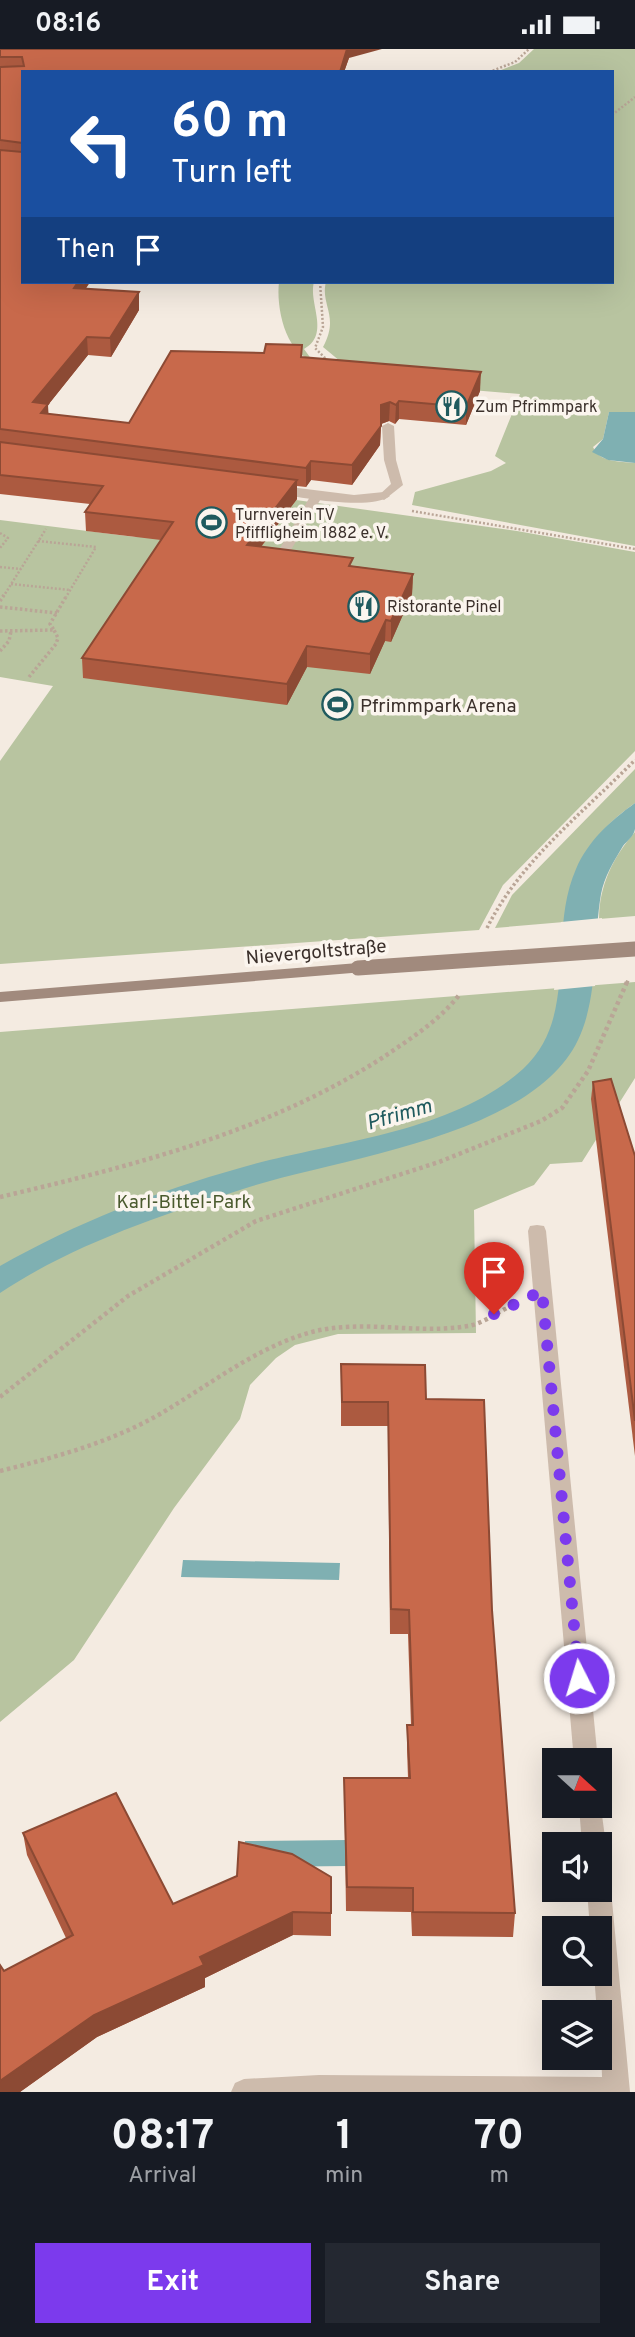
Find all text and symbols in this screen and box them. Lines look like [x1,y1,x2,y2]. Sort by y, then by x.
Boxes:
text: 08:16 [35,8,101,41]
text: 60 m [171,93,289,155]
icon: left [56,98,147,189]
text: Turn left [171,154,292,194]
icon: arrive [129,231,167,269]
text: Then [56,234,115,267]
restaurant icon: Zum Pfrimmpark [435,389,469,423]
place label: Zum Pfrimmpark [475,398,597,418]
sports icon: Turnverein TV Pfiffligheim 1882 e. V. [195,506,229,540]
place label: Turnverein TV Pfiffligheim 1882 e. V. [235,506,388,544]
restaurant icon: Ristorante Pinel [347,589,381,623]
place label: Ristorante Pinel [387,598,502,618]
sports icon: Pfrimmpark Arena [320,688,354,722]
place label: Pfrimmpark Arena [360,695,517,719]
street label: Nievergoltstraße [245,935,388,971]
water label: Pfrimm [364,1093,436,1138]
park label: Karl-Bittel-Park [116,1191,252,1215]
pin [464,1242,524,1314]
icon: arrive [475,1253,513,1291]
position arrow [542,1641,616,1715]
north arrow [542,1748,612,1818]
map controls [542,1748,612,2070]
button: sound [542,1832,612,1902]
button: search [542,1916,612,1986]
button: layers [542,2000,612,2070]
text: 08:17 [111,2111,214,2164]
text: 1 [336,2111,353,2164]
text: 70 [474,2111,524,2164]
text: Arrival [128,2162,197,2191]
text: min [325,2162,363,2191]
text: m [489,2162,509,2191]
button: Exit [35,2243,311,2323]
button: Share [325,2243,600,2323]

